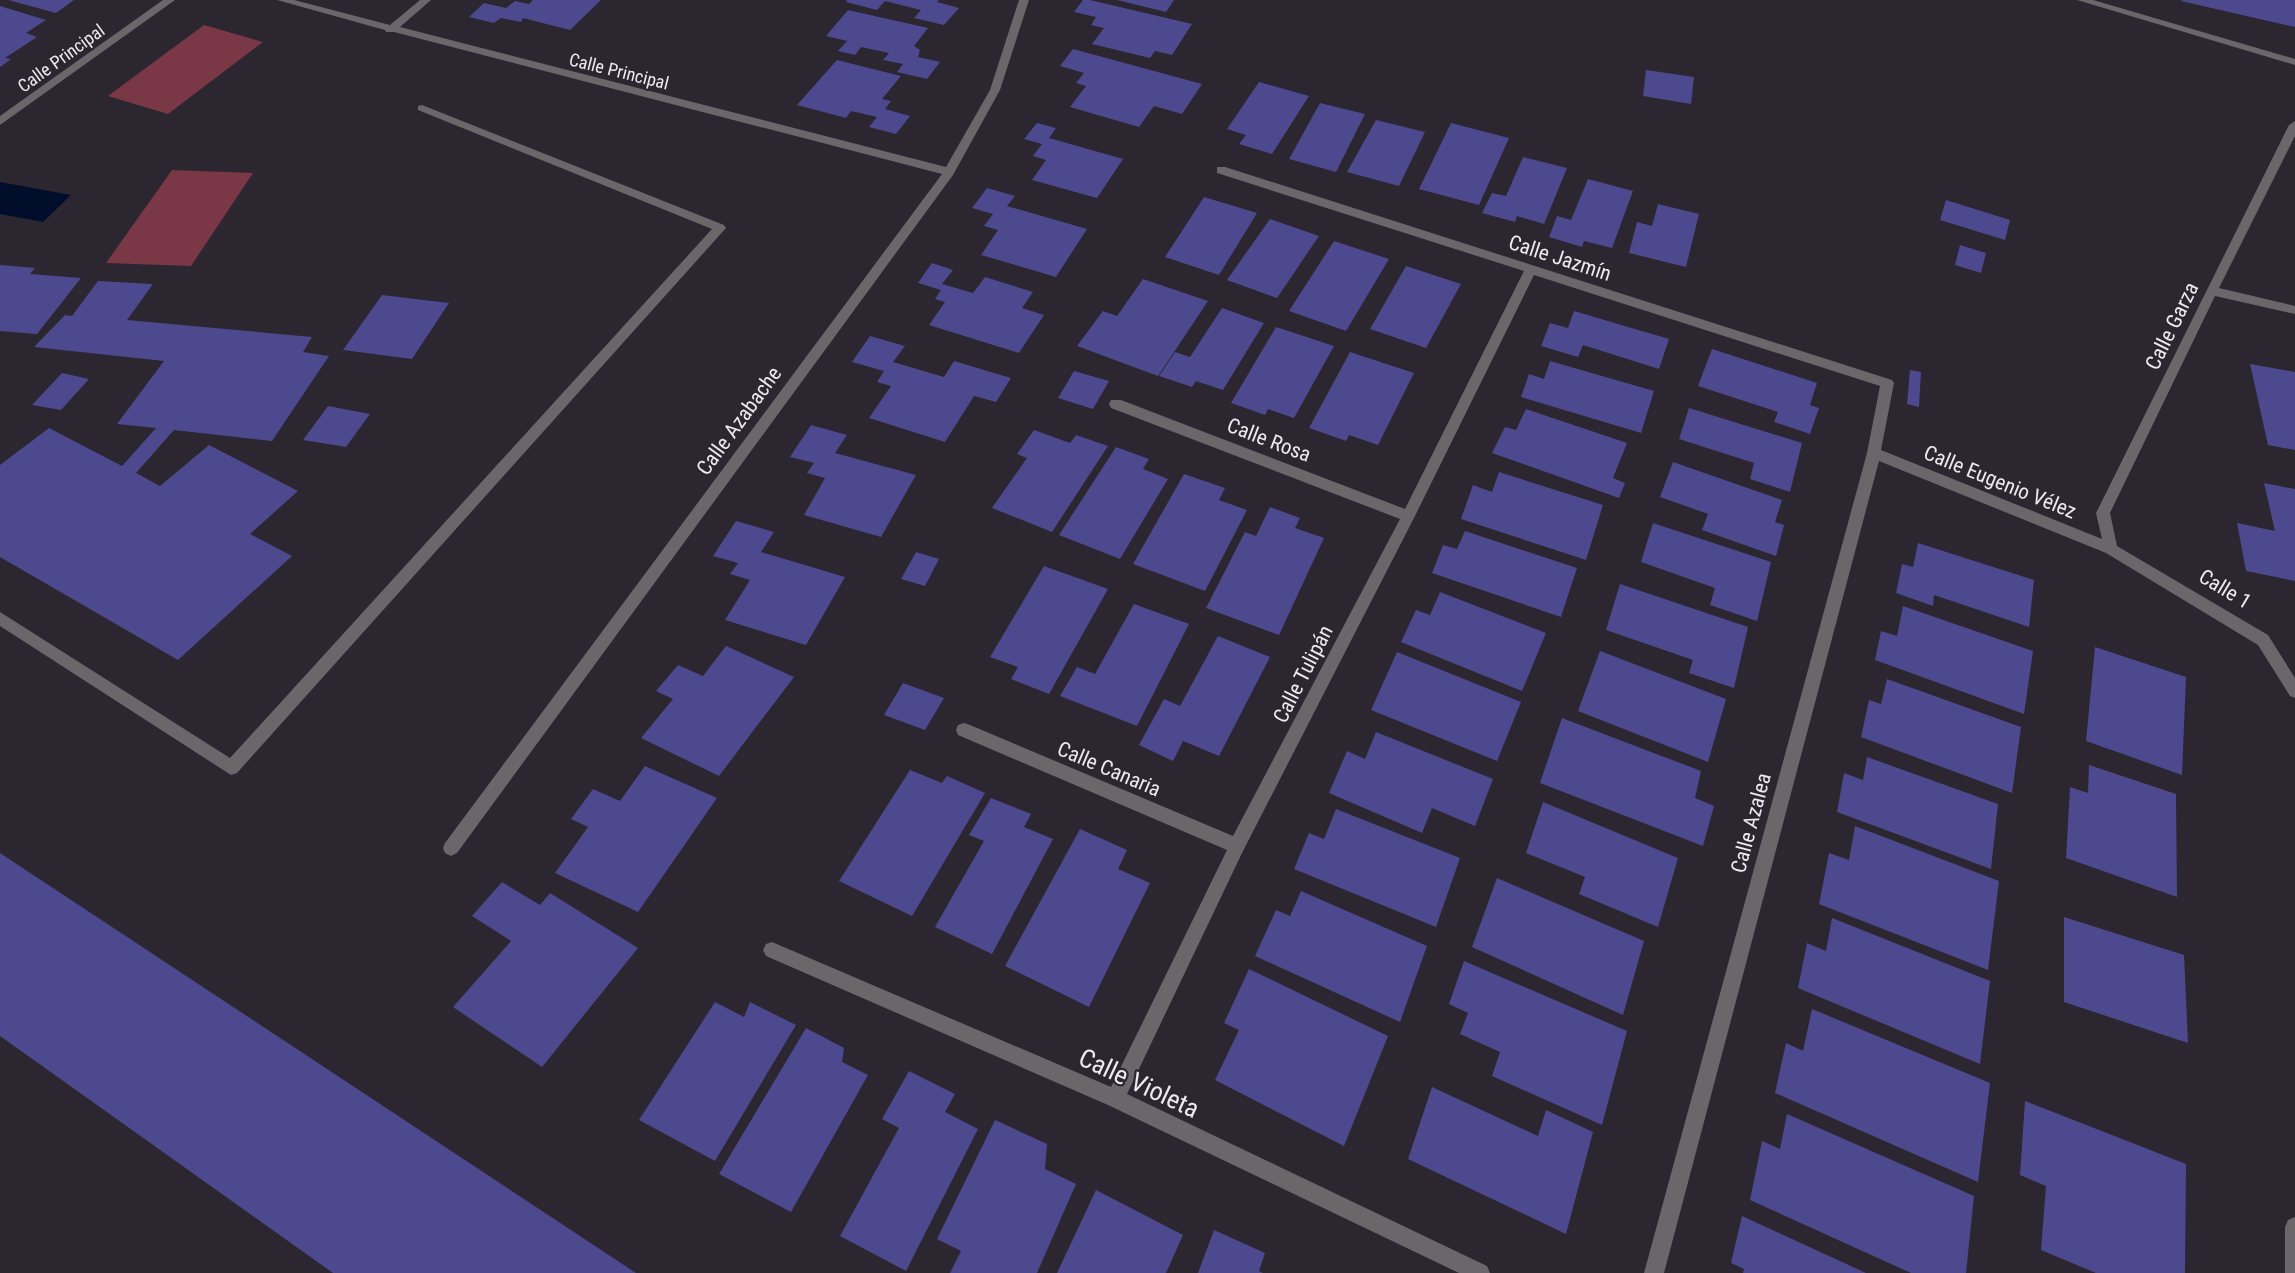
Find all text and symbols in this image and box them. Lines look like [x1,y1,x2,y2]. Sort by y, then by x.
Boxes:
street label: Calle Principal [14,20,108,96]
street label: Calle Principal [567,48,671,94]
street label: Calle Jazmín [1506,230,1614,286]
street label: Calle Garza [2141,278,2203,374]
street label: Calle Azabache [692,362,786,480]
street label: Calle Rosa [1224,413,1314,467]
street label: Calle Eugenio Vélez [1920,440,2080,524]
street label: Calle 1 [2195,564,2255,614]
street label: Calle Tulipán [1268,621,1338,727]
street label: Calle Canaria [1054,737,1164,801]
street label: Calle Azalea [1726,770,1776,876]
street label: Calle Violeta [1074,1042,1204,1124]

